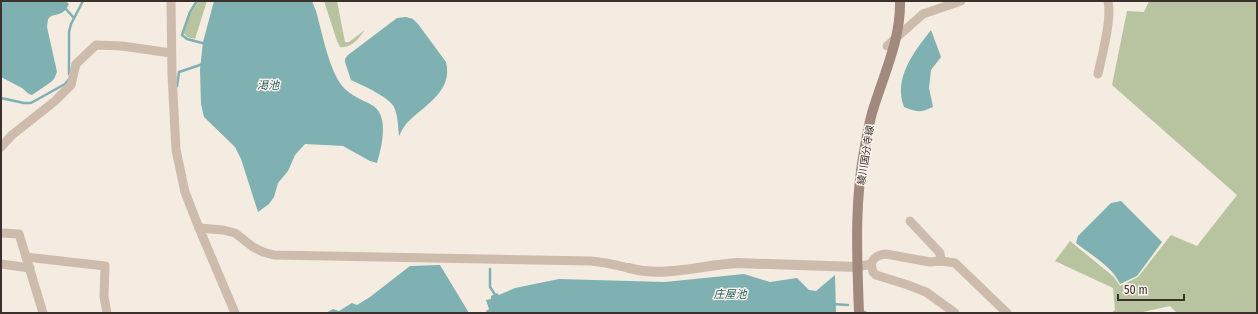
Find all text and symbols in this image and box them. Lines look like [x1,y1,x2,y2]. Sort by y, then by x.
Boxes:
water label: 渇池 [257,79,280,92]
street label: 綾川国分寺線 [855,125,877,186]
scale bar [1118,276,1184,302]
text: 50 m [1124,283,1148,297]
water label: 庄屋池 [714,288,747,301]

